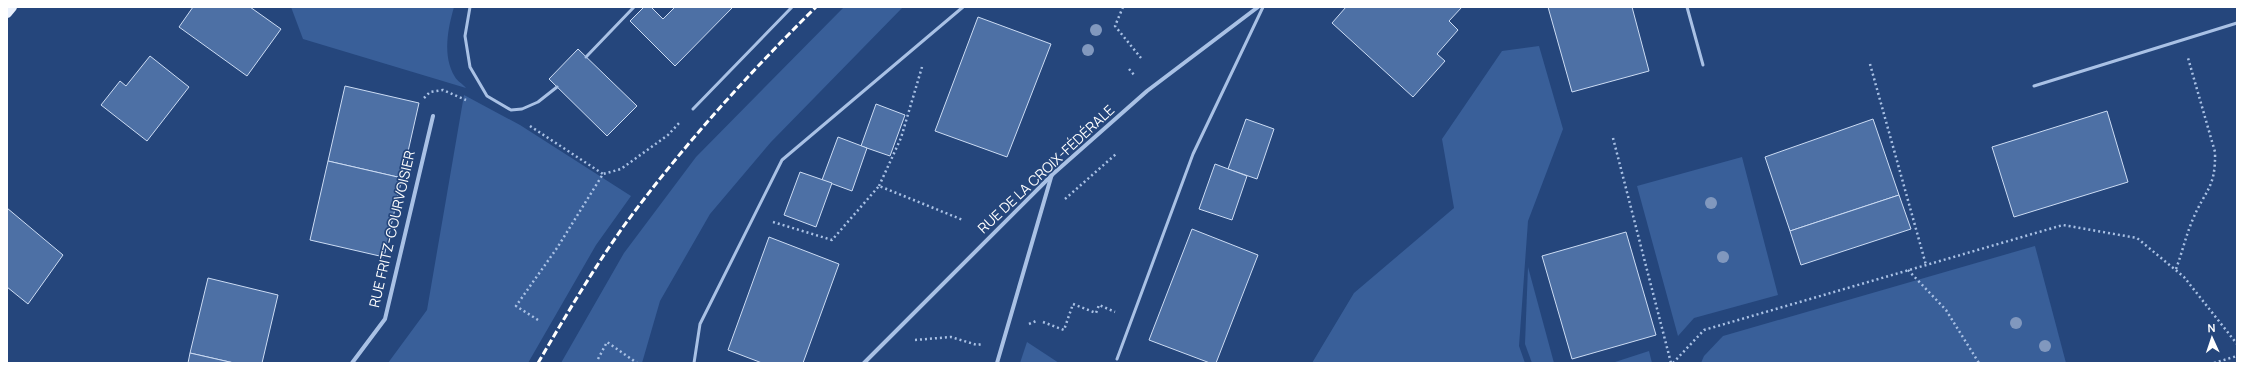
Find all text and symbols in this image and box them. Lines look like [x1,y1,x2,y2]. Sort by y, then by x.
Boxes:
street label: RUE DE LA CROIX-FÉDÉRALE [973,100,1118,237]
street label: RUE FRITZ-COURVOISIER [364,148,419,309]
north arrow [2192,318,2232,358]
text: N [2207,320,2216,335]

